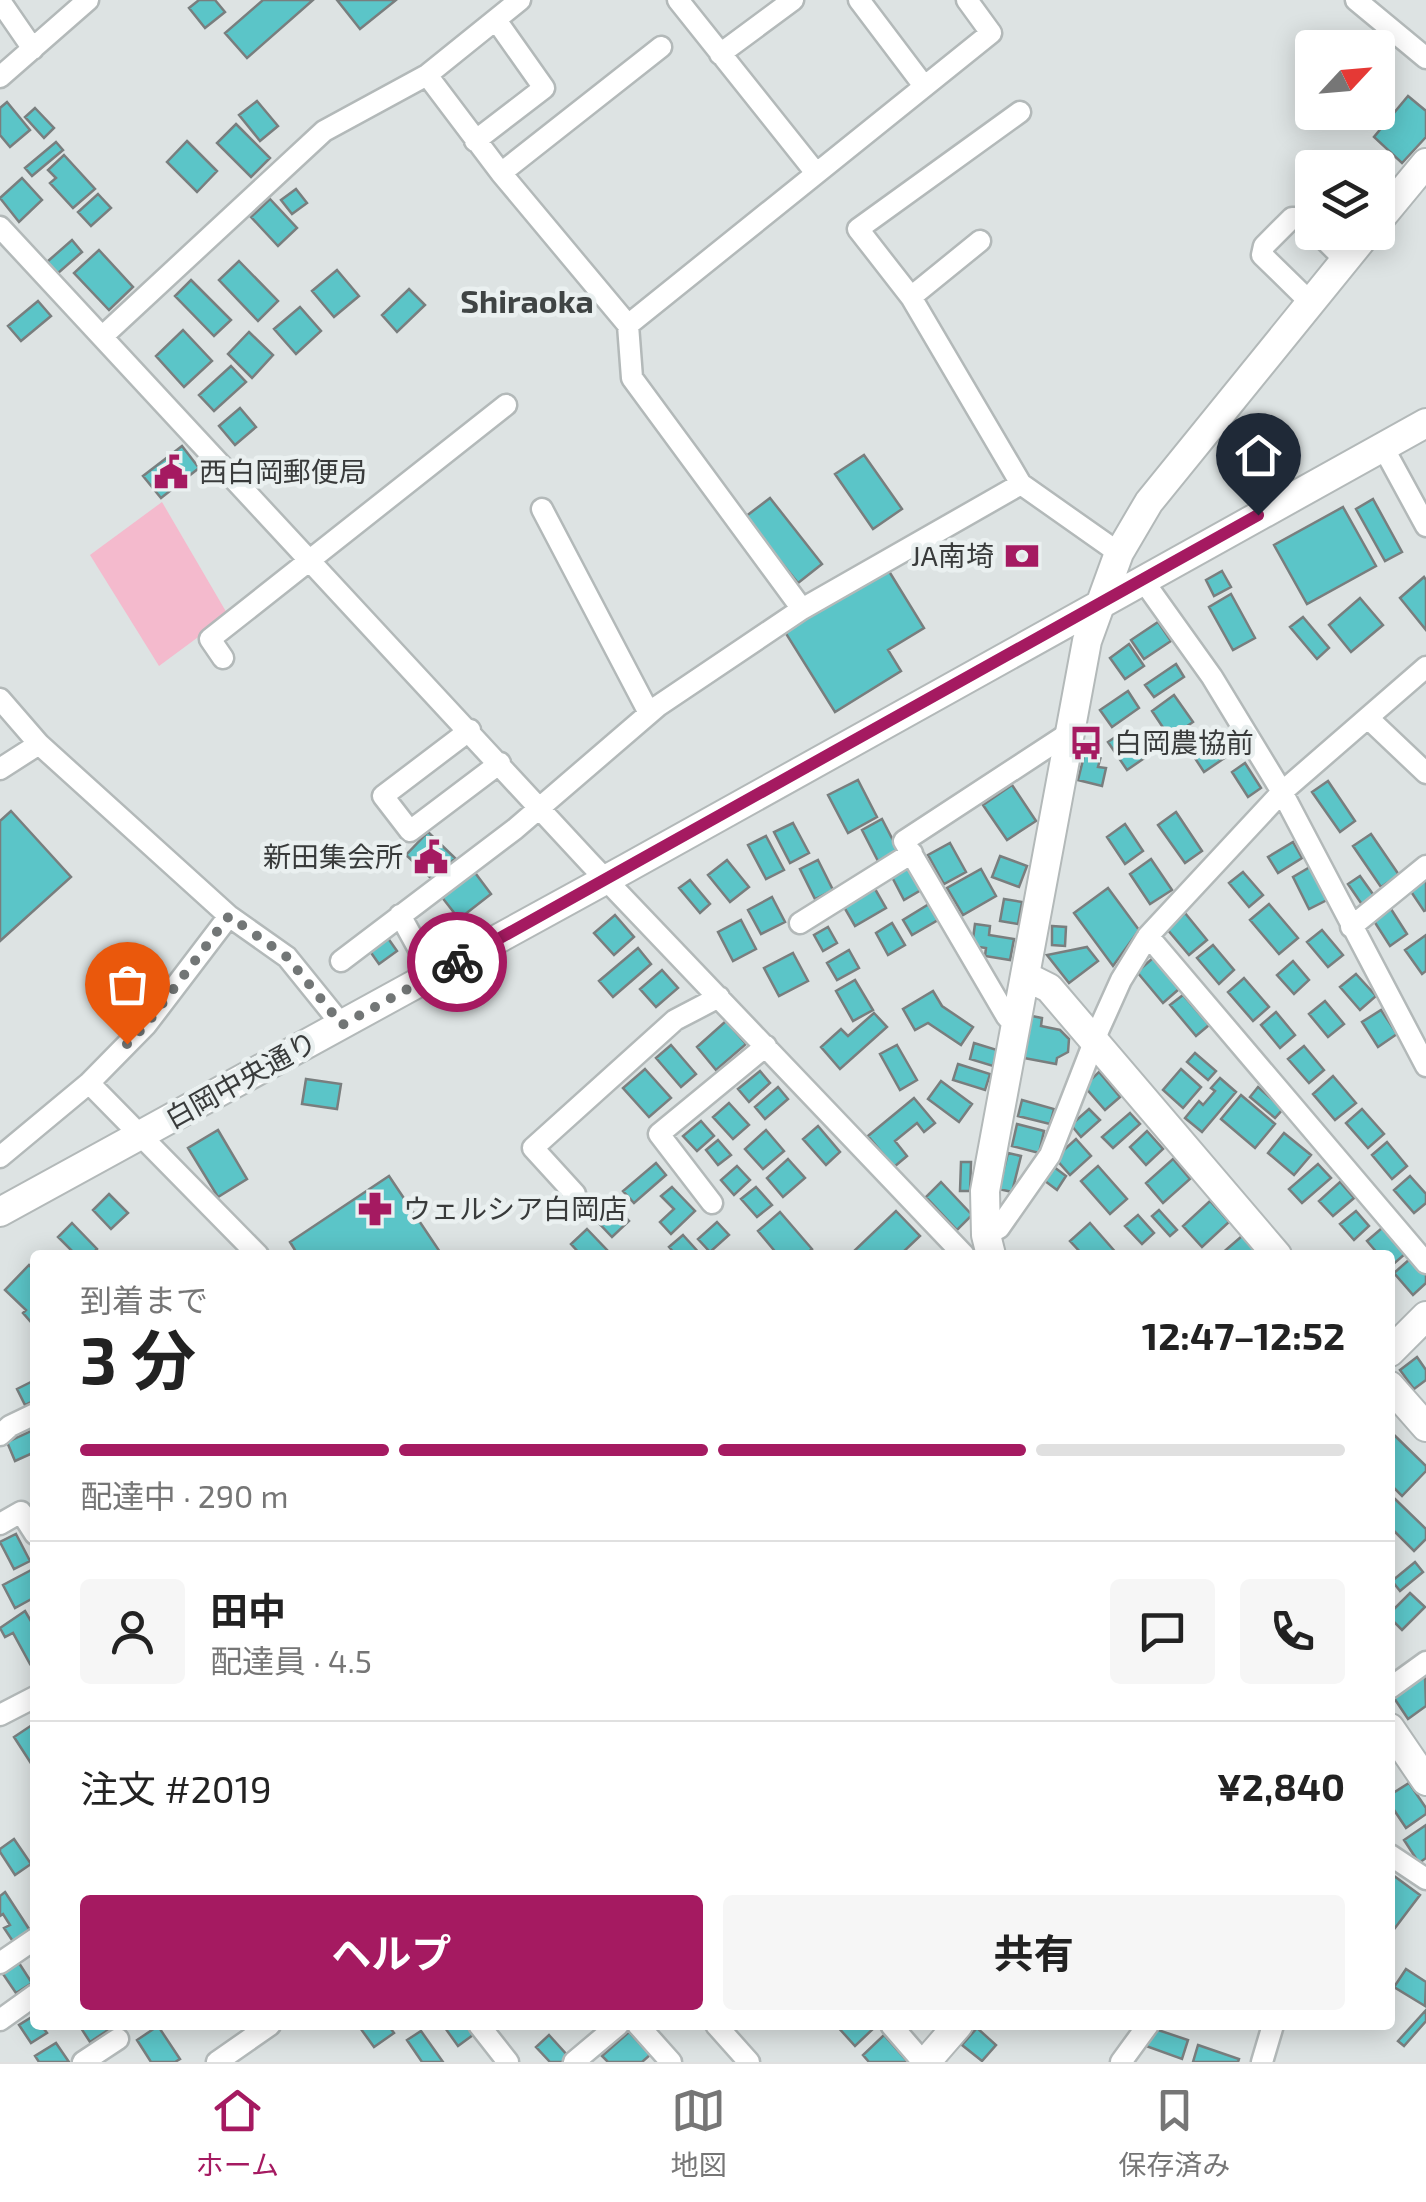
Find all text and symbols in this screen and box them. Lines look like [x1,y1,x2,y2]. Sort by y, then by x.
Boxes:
north arrow [1295,30,1395,130]
map controls [1295,30,1395,250]
button: layers [1295,150,1395,250]
district label: Shiraoka [460,281,594,319]
pin [1216,413,1301,516]
icon: home [1231,428,1286,483]
public building icon: 西白岡郵便局 [152,453,190,491]
place label: 西白岡郵便局 [199,454,367,488]
bank icon: JA南埼 [1003,537,1041,575]
place label: JA南埼 [911,538,994,572]
bus stop icon: 白岡農協前 [1067,724,1105,762]
place label: 白岡農協前 [1114,725,1254,759]
public building icon: 新田集会所 [412,838,450,876]
place label: 新田集会所 [263,839,403,873]
courier [407,912,507,1012]
icon: bike [430,935,485,990]
pin [85,942,170,1045]
icon: bag [100,957,155,1012]
street label: 白岡中央通り [159,1024,322,1135]
pharmacy icon: ウェルシア白岡店 [356,1190,394,1228]
place label: ウェルシア白岡店 [403,1191,627,1225]
text: 到着まで [80,1280,208,1318]
text: 12:47–12:52 [1142,1312,1345,1358]
text: 3 分 [80,1319,196,1397]
text: 配達中 · 290 m [80,1476,289,1514]
button: person [80,1579,185,1684]
button: chat [1110,1579,1215,1684]
button: phone [1240,1579,1345,1684]
text: 田中 [210,1587,286,1633]
text: 配達員 · 4.5 [210,1641,372,1679]
text: ¥2,840 [1217,1763,1345,1809]
text: 注文 #2019 [80,1765,272,1811]
button: ヘルプ [80,1895,703,2010]
button: 共有 [723,1895,1345,2010]
tab: ホーム [196,2083,279,2183]
tab: 地図 [671,2083,727,2183]
tab: 保存済み [1118,2083,1230,2183]

